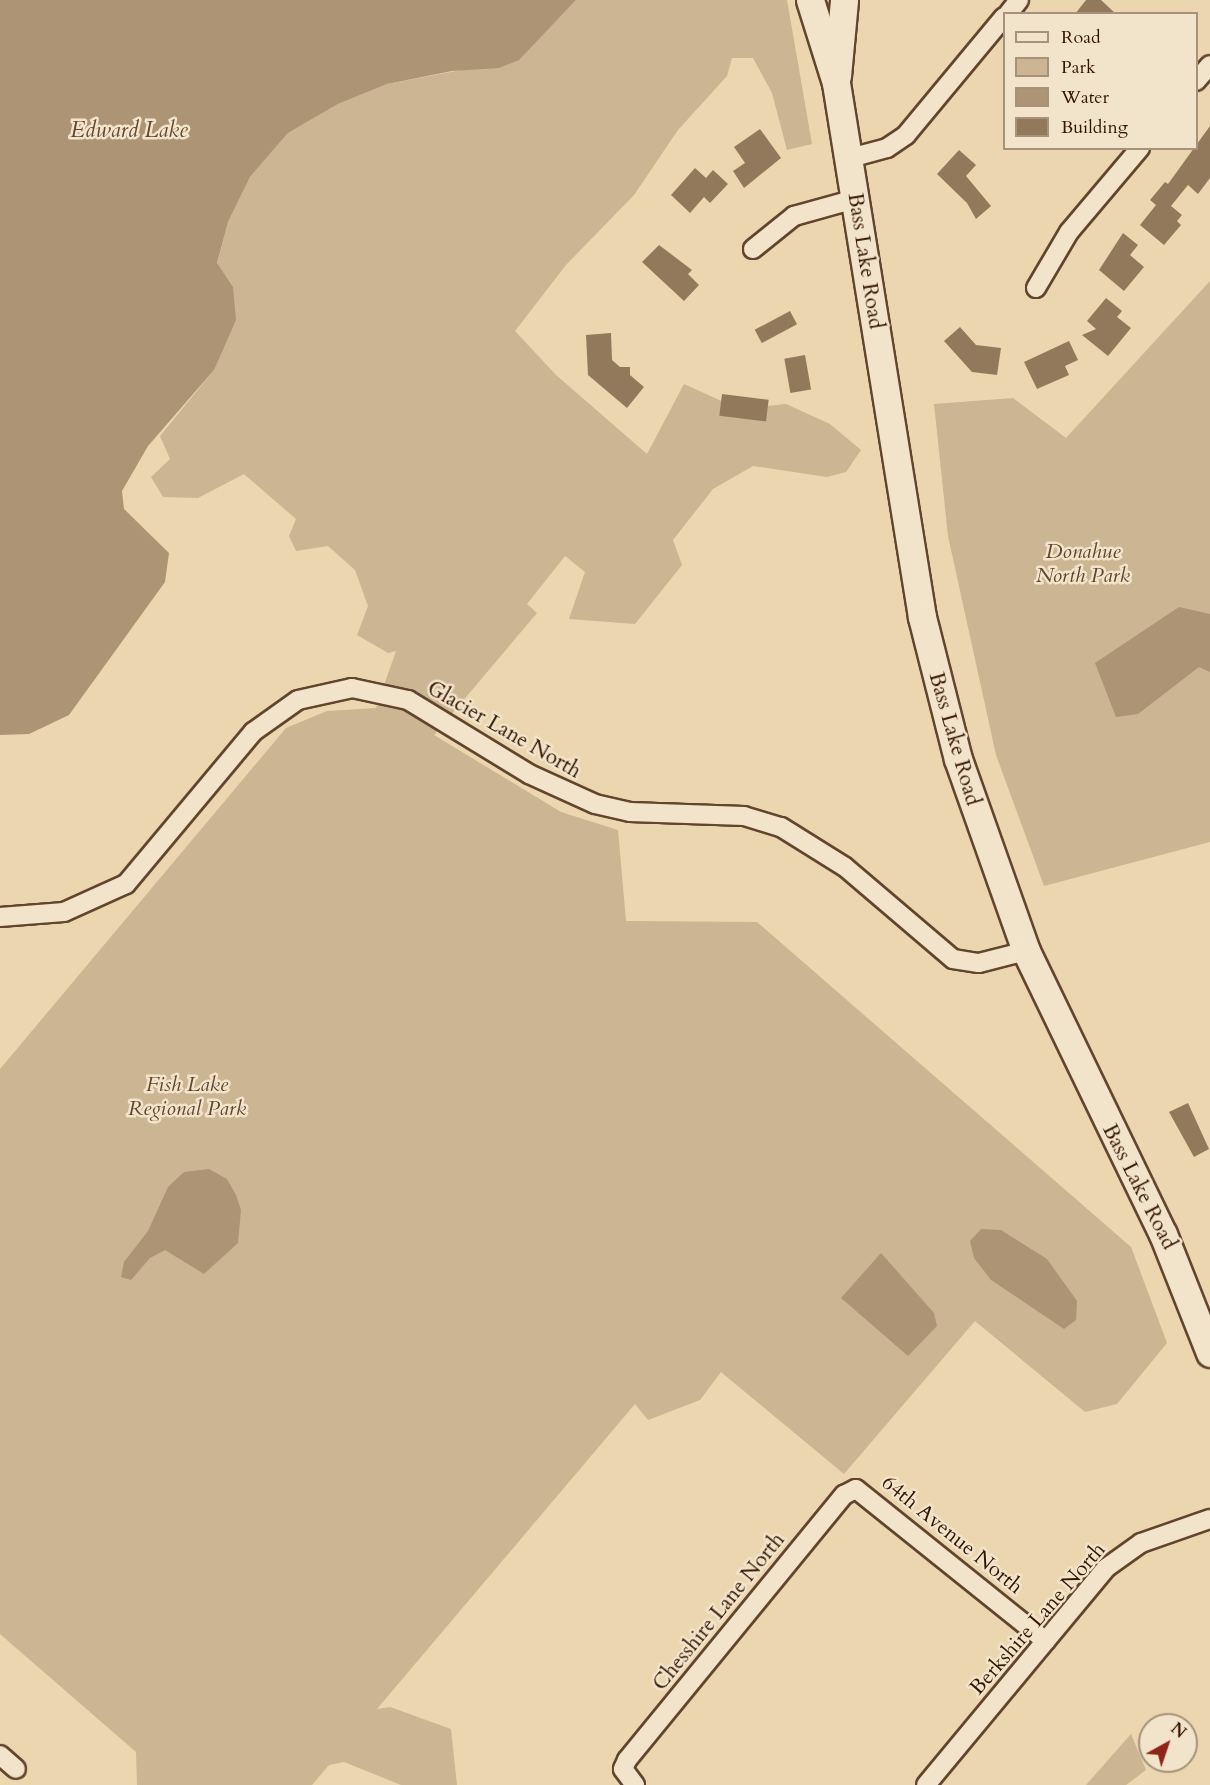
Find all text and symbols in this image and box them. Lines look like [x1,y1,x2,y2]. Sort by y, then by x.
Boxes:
legend [1003,12,1198,150]
text: Road [1061,25,1101,50]
text: Park [1061,55,1096,80]
text: Water [1061,85,1109,110]
text: Building [1061,115,1128,140]
water label: Edward Lake [70,118,188,144]
street label: Bass Lake Road [842,191,888,331]
park label: Donahue North Park [1036,539,1130,589]
street label: Bass Lake Road [923,669,985,809]
street label: Glacier Lane North [423,676,585,784]
park label: Fish Lake Regional Park [128,1072,246,1122]
street label: Bass Lake Road [1097,1120,1181,1254]
street label: 64th Avenue North [876,1470,1028,1600]
street label: Chesshire Lane North [648,1528,790,1696]
street label: Berkshire Lane North [965,1538,1111,1700]
north arrow [1138,1713,1198,1773]
text: N [1166,1718,1191,1744]

